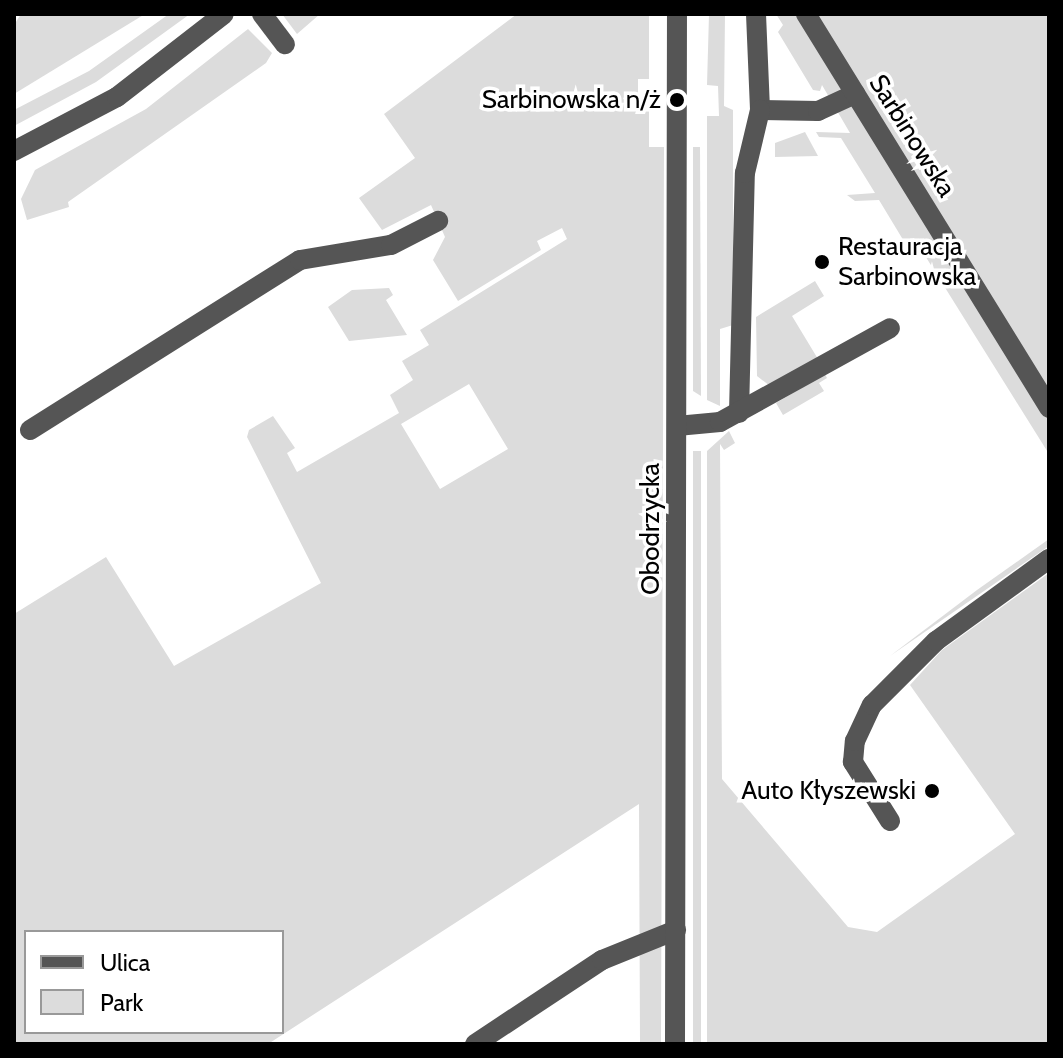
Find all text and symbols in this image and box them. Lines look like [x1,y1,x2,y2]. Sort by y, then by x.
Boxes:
street label: Sarbinowska [862,69,962,203]
place label: Sarbinowska n/ż [482,84,661,116]
marker: Sarbinowska n/ż [668,91,686,109]
place label: Restauracja Sarbinowska [838,231,976,292]
marker: Restauracja Sarbinowska [813,253,831,271]
street label: Obodrzycka [635,463,667,595]
place label: Auto Kłyszewski [741,775,916,807]
marker: Auto Kłyszewski [923,782,941,800]
legend [24,930,284,1034]
text: Ulica [100,948,150,977]
text: Park [100,988,143,1017]

